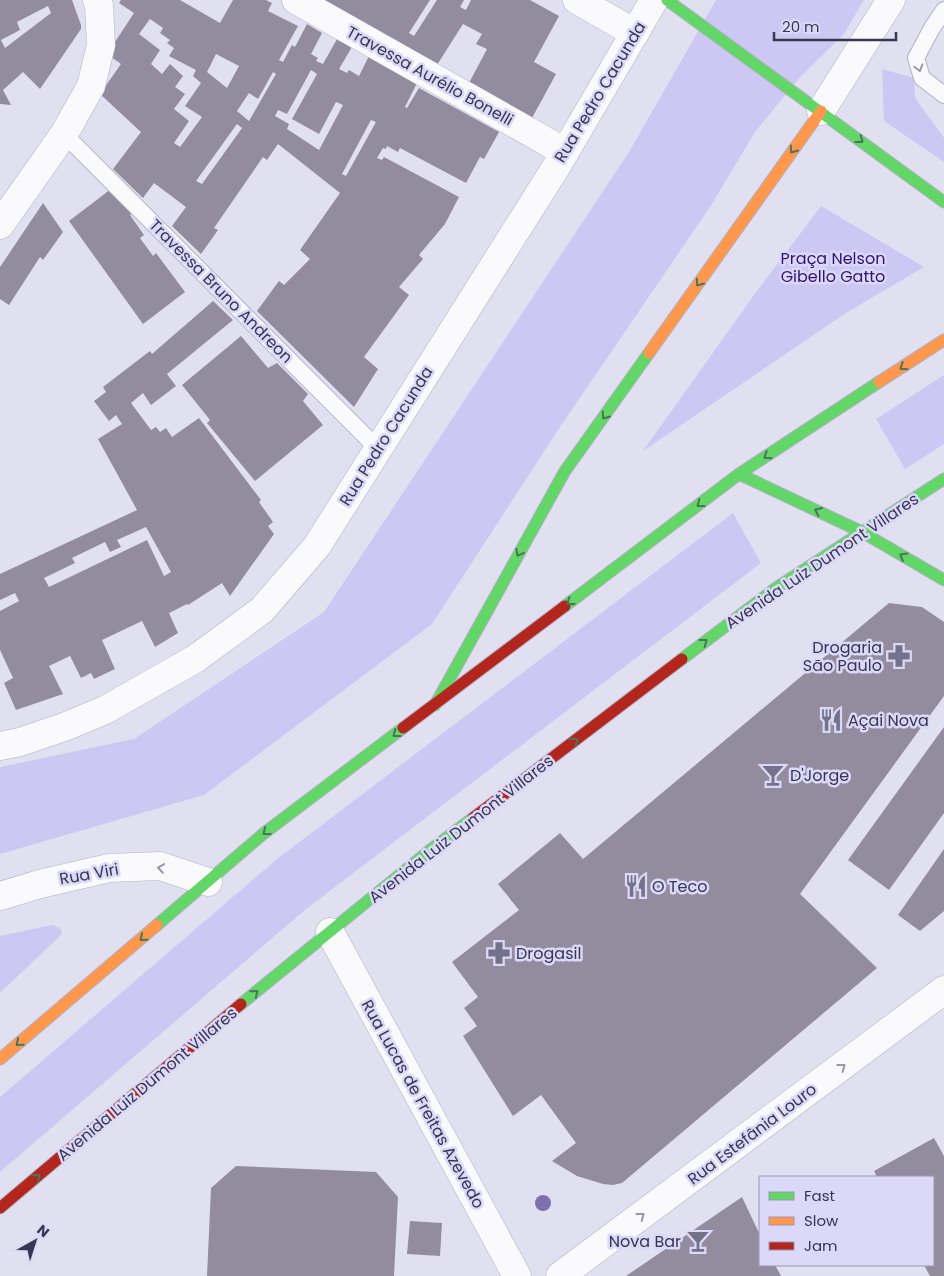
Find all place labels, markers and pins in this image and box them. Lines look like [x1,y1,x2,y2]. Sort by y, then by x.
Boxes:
place label: Drogaria São Paulo [803,636,882,677]
pharmacy icon: Drogaria São Paulo [886,643,912,669]
restaurant icon: Açai Nova [818,707,844,733]
place label: Açai Nova [848,709,929,732]
bar icon: D'Jorge [760,762,786,788]
place label: D'Jorge [790,764,849,787]
restaurant icon: O Teco [623,873,649,899]
place label: O Teco [652,875,707,898]
pharmacy icon: Drogasil [486,940,512,966]
place label: Drogasil [516,942,581,965]
bar icon: Nova Bar [685,1228,711,1254]
place label: Nova Bar [609,1230,681,1253]

